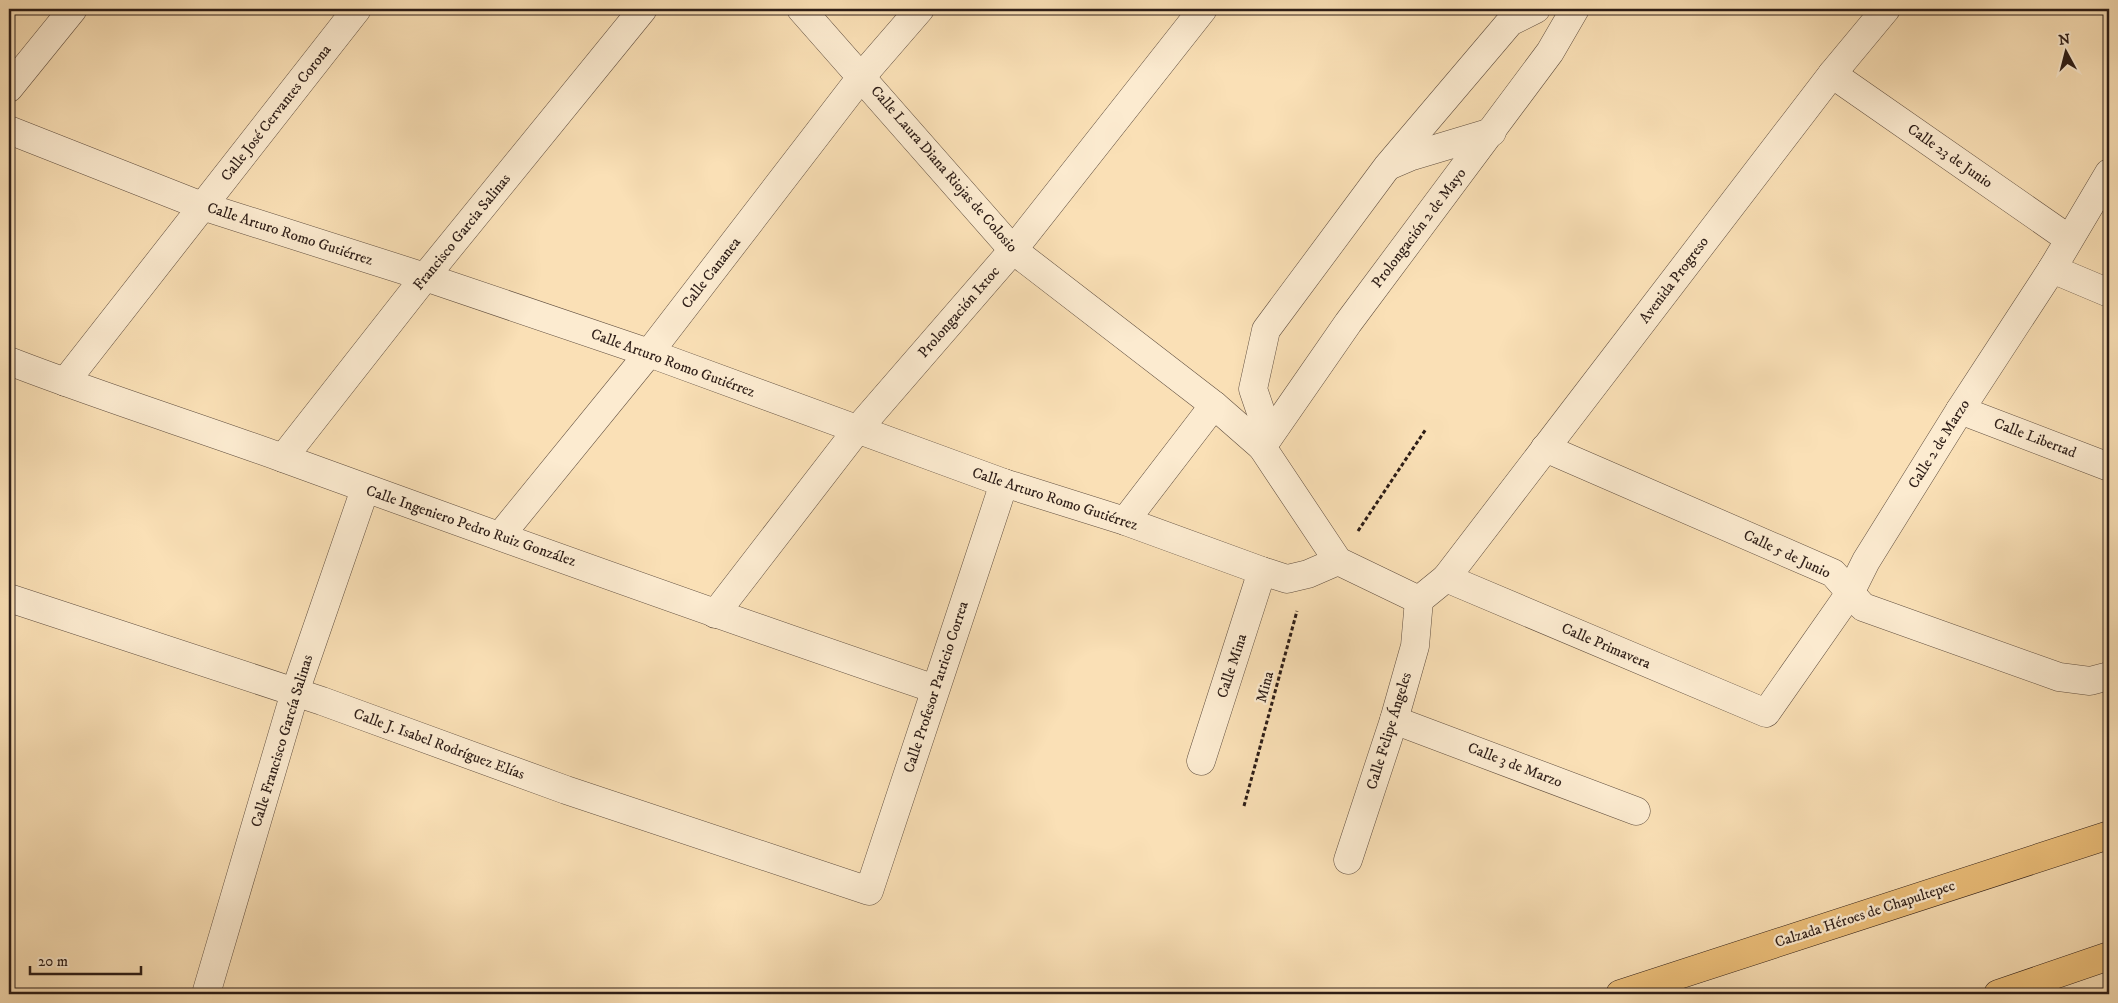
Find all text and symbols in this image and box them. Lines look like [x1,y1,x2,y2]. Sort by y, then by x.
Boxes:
north arrow [2040,28,2090,78]
text: N [2058,30,2072,50]
street label: Calle José Cervantes Corona [217,40,336,185]
street label: Calle Laura Diana Riojas de Colosio [866,82,1022,256]
street label: Calle 23 de Junio [1904,120,1996,192]
street label: Prolongación 2 de Mayo [1368,164,1470,292]
street label: Francisco Garcia Salinas [409,170,515,294]
street label: Calle Arturo Romo Gutiérrez [205,198,376,270]
street label: Calle Cananea [677,233,745,313]
street label: Avenida Progreso [1635,233,1713,327]
street label: Prolongación Ixtoc [914,262,1004,362]
street label: Calle Arturo Romo Gutiérrez [588,324,758,402]
street label: Calle 2 de Marzo [1904,396,1974,492]
street label: Calle Libertad [1991,414,2079,463]
street label: Calle Arturo Romo Gutiérrez [970,463,1141,535]
street label: Calle Ingeniero Pedro Ruiz González [363,481,579,571]
street label: Calle 5 de Junio [1740,525,1834,583]
street label: Calle Profesor Patricio Correa [899,598,973,775]
street label: Calle Primavera [1558,619,1654,674]
street label: Calle Mina [1213,631,1252,701]
street label: Calle Francisco García Salinas [247,652,317,830]
street label: Mina [1252,669,1278,705]
street label: Calle Felipe Ángeles [1361,670,1416,792]
street label: Calle J. Isabel Rodríguez Elías [351,704,527,784]
street label: Calle 3 de Marzo [1465,738,1565,792]
street label: Calzada Héroes de Chapultepec [1773,876,1958,952]
scale bar [30,943,141,975]
text: 20 m [38,952,68,971]

